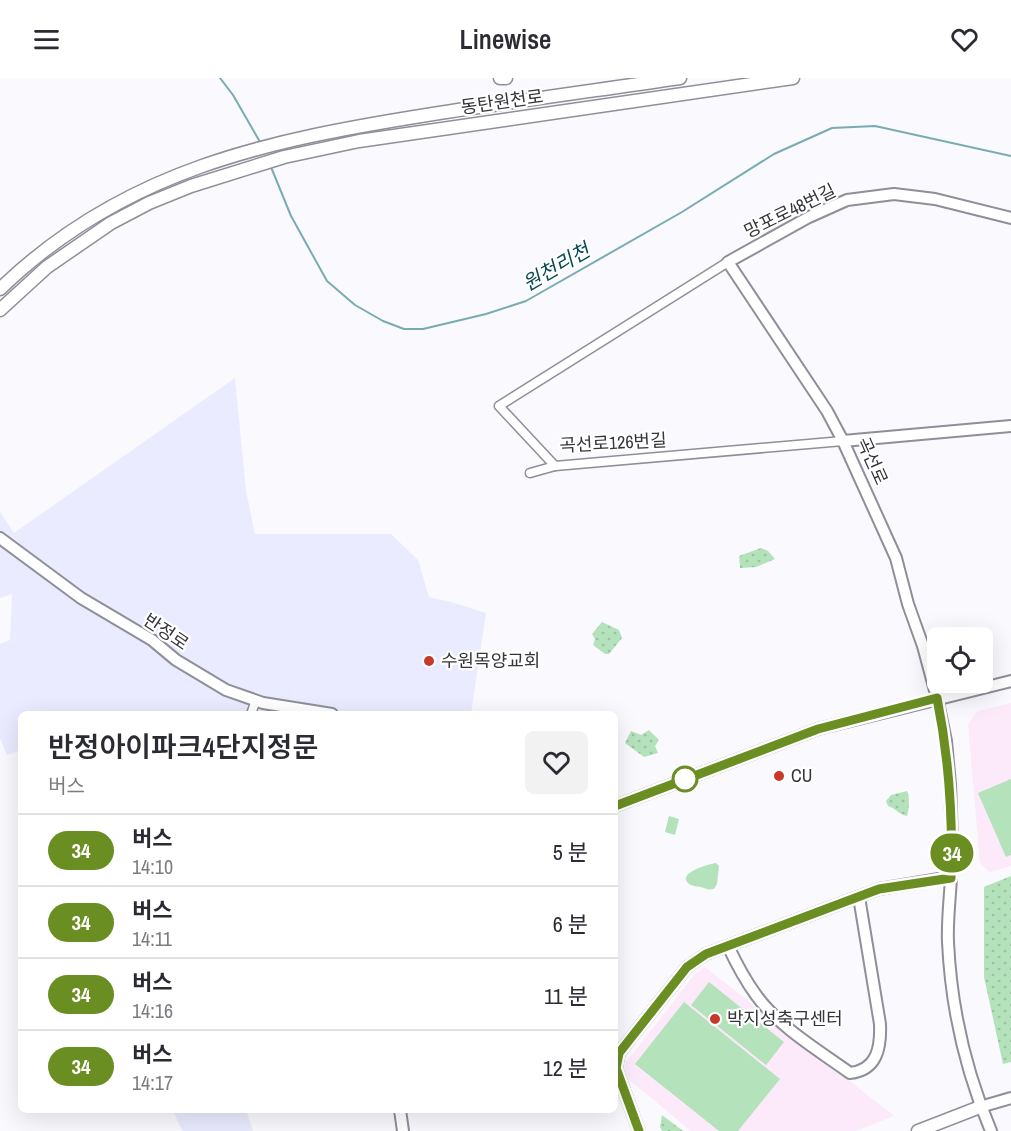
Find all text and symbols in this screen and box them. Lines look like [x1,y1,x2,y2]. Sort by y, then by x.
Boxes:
text: Linewise [460,21,551,57]
icon: menu [30,23,63,56]
icon: heart [948,23,981,56]
street label: 동탄원천로 [459,83,545,120]
street label: 망포로48번길 [740,178,840,244]
water label: 원천리천 [517,235,597,297]
street label: 곡선로126번길 [559,427,667,458]
street label: 곡선로 [851,433,894,489]
street label: 반정로 [139,607,194,656]
map controls [927,627,993,693]
button: locate [927,627,993,693]
place label: 수원목양교회 [441,648,540,673]
marker: 수원목양교회 [422,654,436,668]
text: 반정아이파크4단지정문 [48,728,318,766]
button: heart [525,731,588,794]
place label: CU [791,763,812,788]
unlabelled marker [672,766,698,792]
marker: CU [772,769,786,783]
text: 버스 [48,772,85,799]
text: 버스 [132,823,172,853]
line badge: 34 [925,834,979,872]
text: 34 [71,836,91,865]
text: 5 분 [553,837,588,867]
text: 34 [942,839,962,868]
text: 14:10 [132,853,173,880]
text: 버스 [132,895,172,925]
text: 34 [71,908,91,937]
text: 6 분 [553,909,588,939]
text: 14:11 [132,925,172,952]
text: 버스 [132,967,172,997]
text: 34 [71,980,91,1009]
text: 11 분 [544,981,588,1011]
text: 14:16 [132,997,173,1024]
place label: 박지성축구센터 [727,1006,843,1031]
marker: 박지성축구센터 [708,1012,722,1026]
text: 버스 [132,1039,172,1069]
text: 34 [71,1052,91,1081]
text: 12 분 [543,1053,588,1083]
text: 14:17 [132,1069,173,1096]

